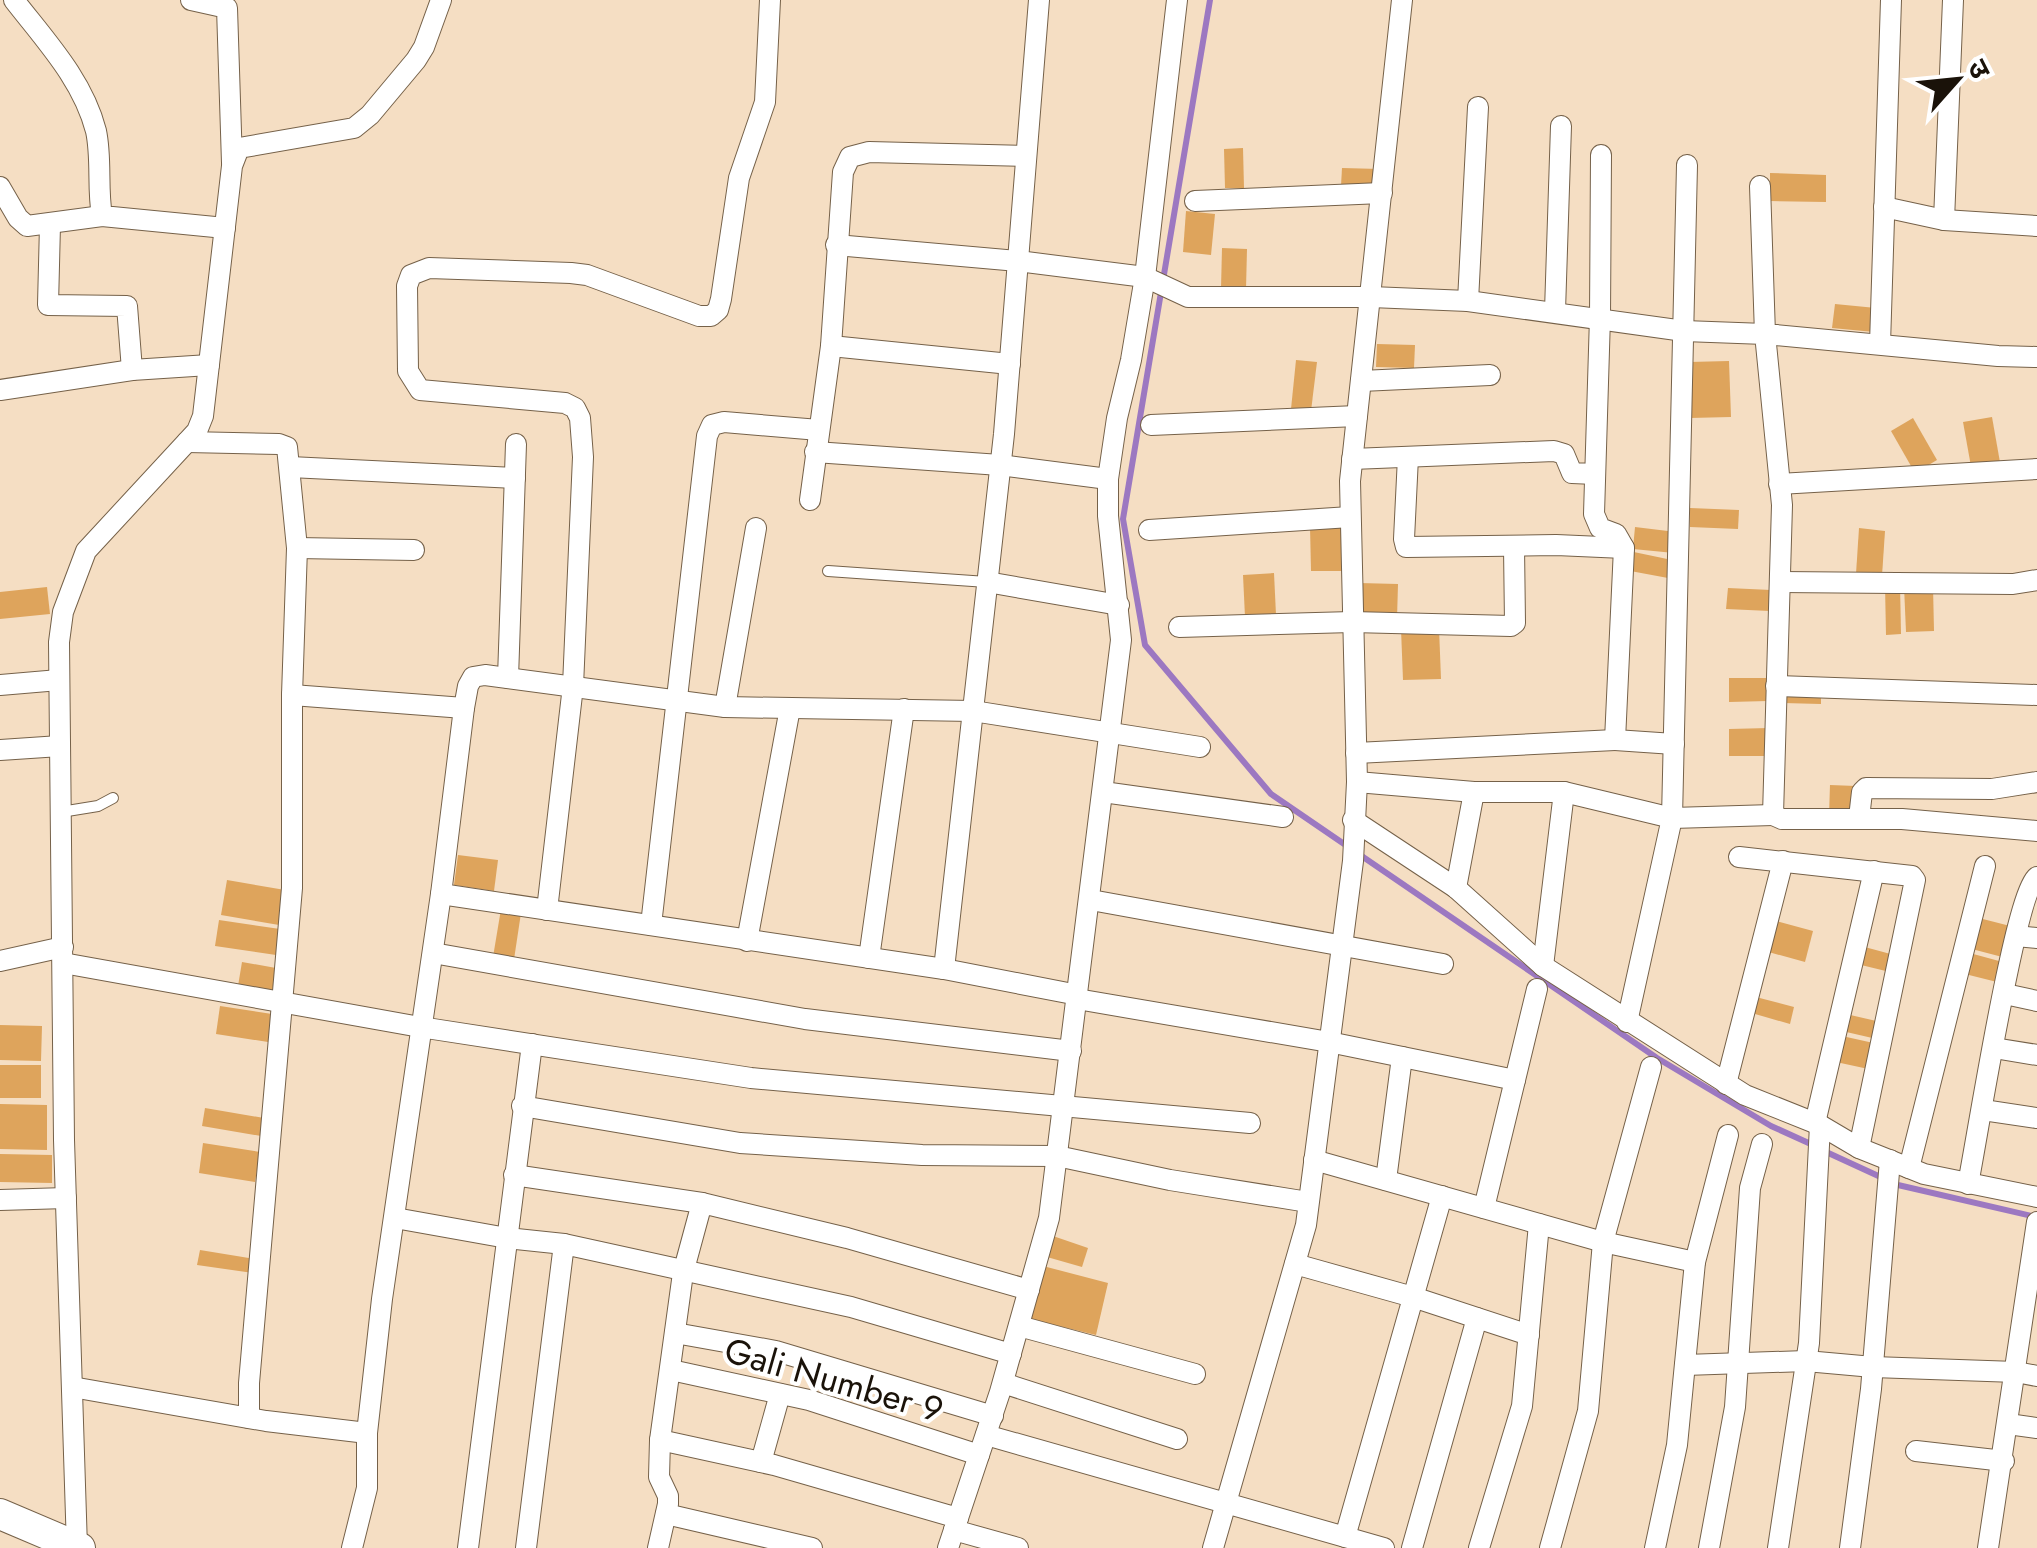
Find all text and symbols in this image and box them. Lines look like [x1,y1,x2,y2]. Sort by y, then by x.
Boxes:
north arrow [1907,30,2007,130]
text: उ [1957,52,2001,86]
street label: Gali Number 9 [719,1325,949,1435]

